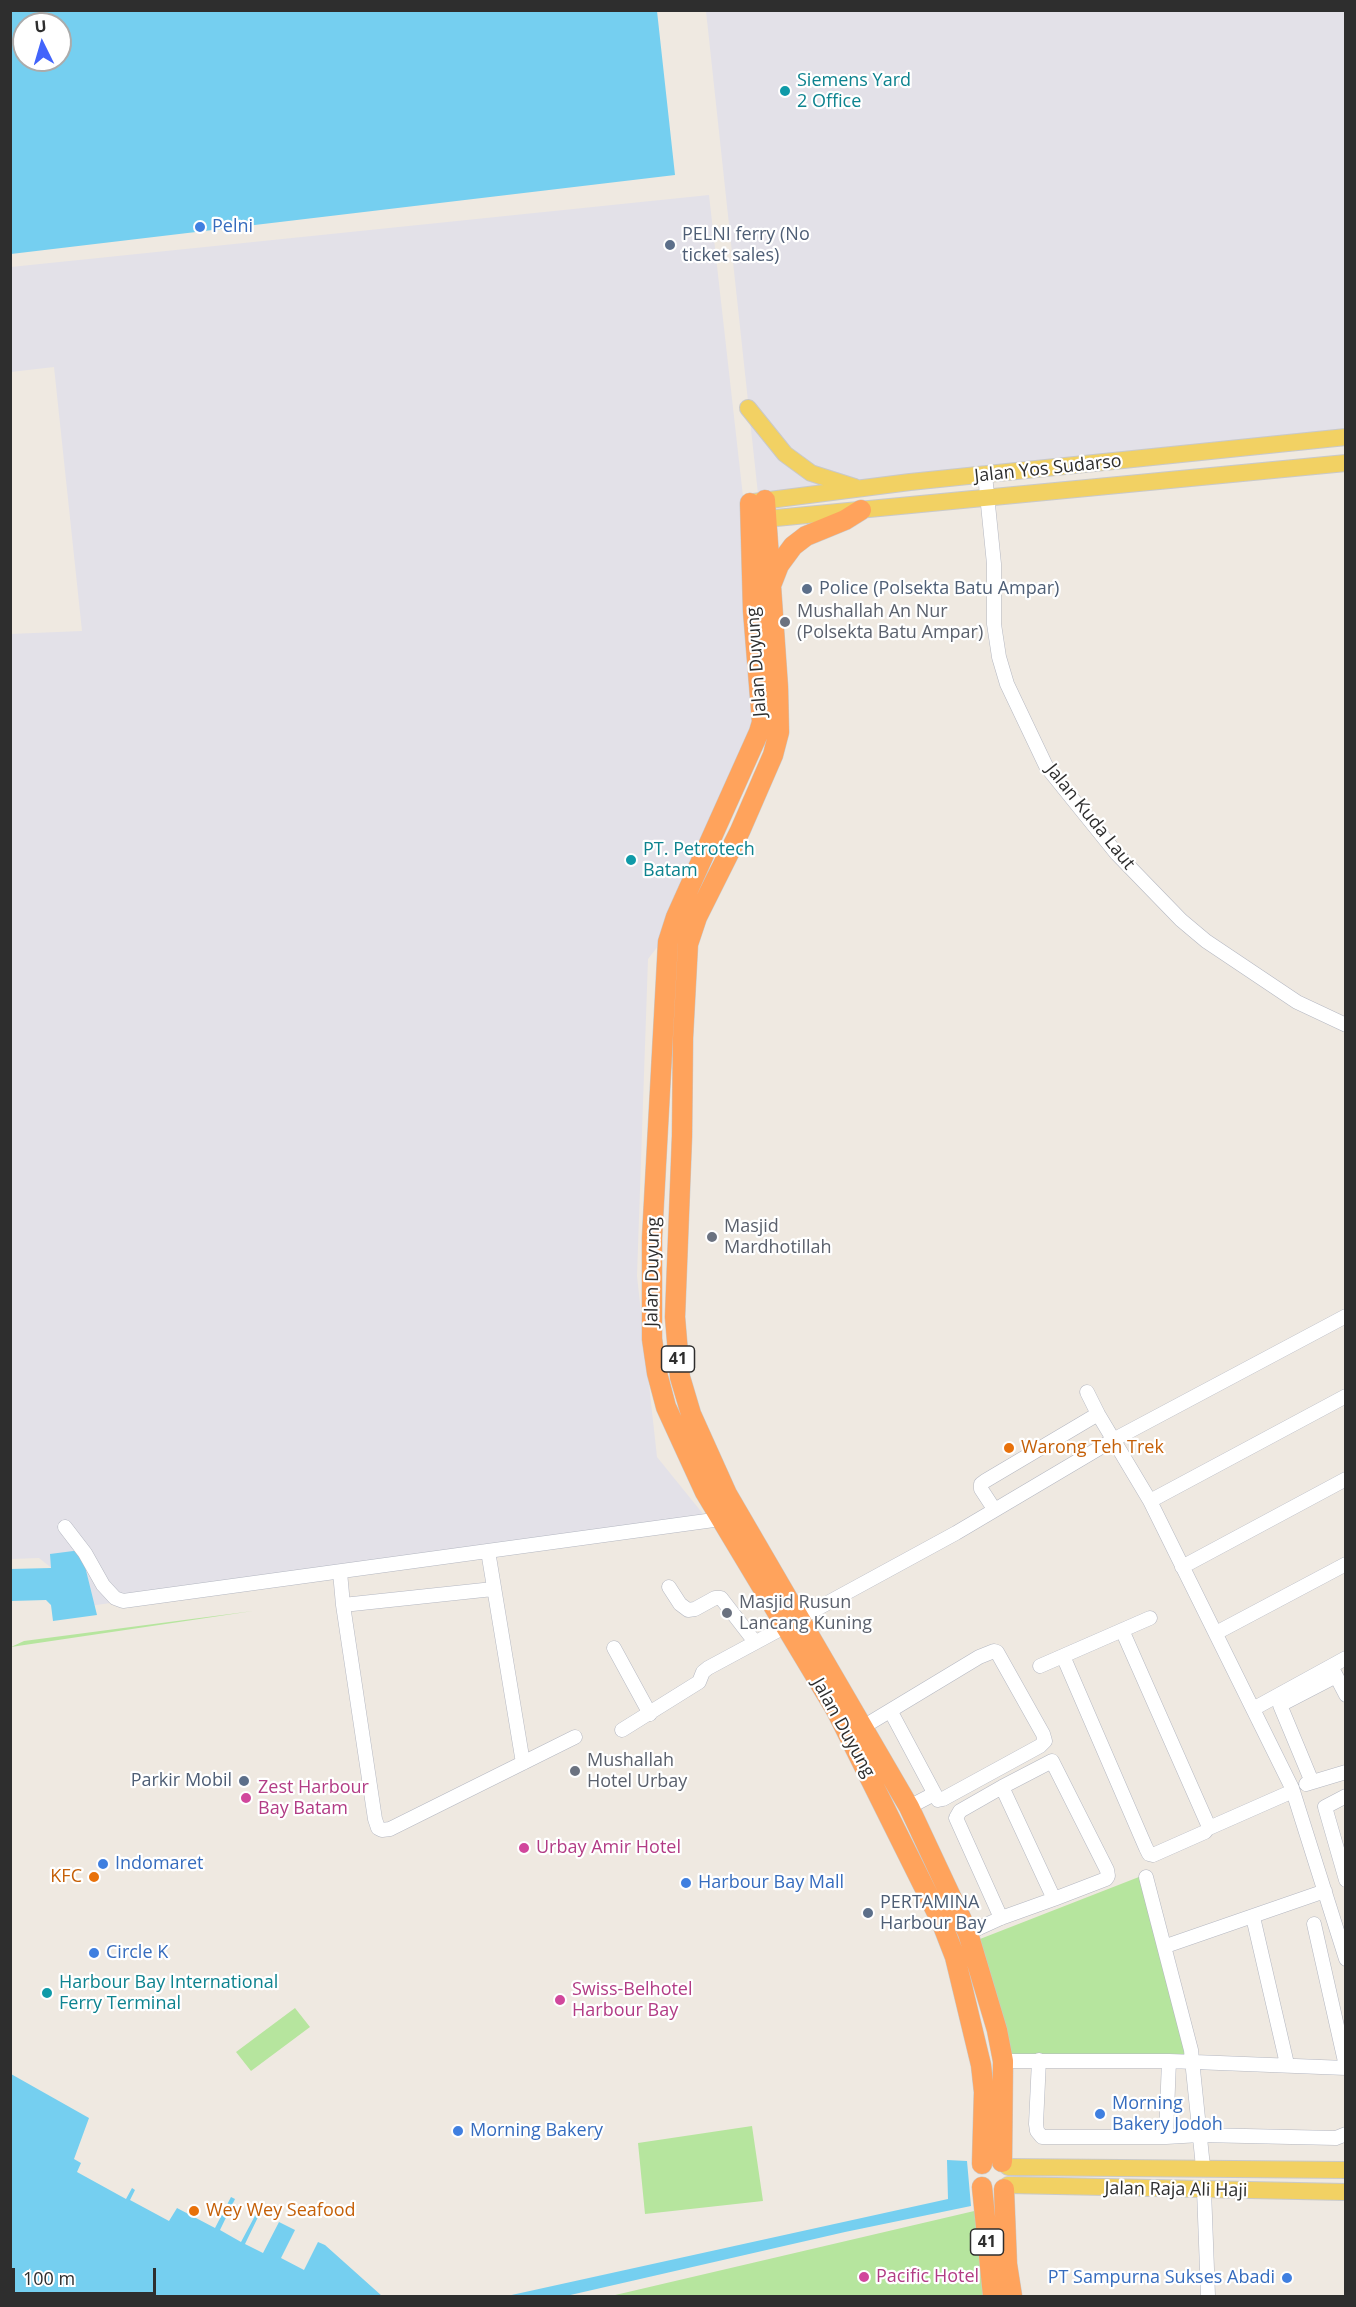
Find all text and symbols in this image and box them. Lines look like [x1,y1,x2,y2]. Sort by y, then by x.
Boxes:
north arrow [12,12,72,72]
text: U [34,15,48,38]
place label: Siemens Yard 2 Office [797,70,911,112]
marker: Siemens Yard 2 Office [778,84,792,98]
place label: Pelni [212,216,253,238]
marker: Pelni [193,220,207,234]
place label: PELNI ferry (No ticket sales) [682,224,810,266]
marker: PELNI ferry (No ticket sales) [663,238,677,252]
street label: Jalan Yos Sudarso [973,451,1123,487]
place label: Police (Polsekta Batu Ampar) [819,578,1059,600]
marker: Police (Polsekta Batu Ampar) [800,582,814,596]
place label: Mushallah An Nur (Polsekta Batu Ampar) [797,601,983,644]
street label: Jalan Duyung [742,606,772,718]
marker: Mushallah An Nur (Polsekta Batu Ampar) [778,615,792,629]
street label: Jalan Kuda Laut [1041,760,1139,874]
place label: PT. Petrotech Batam [643,839,755,882]
marker: PT. Petrotech Batam [624,853,638,867]
place label: Masjid Mardhotillah [724,1216,832,1258]
street label: Jalan Duyung [641,1217,665,1327]
marker: Masjid Mardhotillah [705,1230,719,1244]
road number: 41 [662,1346,694,1372]
place label: Warong Teh Trek [1021,1437,1164,1459]
marker: Warong Teh Trek [1002,1441,1016,1455]
place label: Masjid Rusun Lancang Kuning [739,1592,872,1634]
marker: Masjid Rusun Lancang Kuning [720,1606,734,1620]
street label: Jalan Duyung [807,1675,879,1781]
place label: Mushallah Hotel Urbay [587,1750,687,1792]
marker: Mushallah Hotel Urbay [568,1764,582,1778]
place label: Parkir Mobil [131,1770,232,1792]
marker: Parkir Mobil [237,1774,251,1788]
place label: Zest Harbour Bay Batam [258,1777,369,1820]
marker: Zest Harbour Bay Batam [239,1791,253,1805]
place label: Urbay Amir Hotel [536,1837,681,1859]
marker: Urbay Amir Hotel [517,1841,531,1855]
place label: Indomaret [115,1853,203,1875]
marker: Indomaret [96,1857,110,1871]
place label: KFC [50,1866,82,1888]
marker: KFC [87,1870,101,1884]
place label: Harbour Bay Mall [698,1872,844,1894]
marker: Harbour Bay Mall [679,1876,693,1890]
place label: PERTAMINA Harbour Bay [880,1892,986,1934]
marker: PERTAMINA Harbour Bay [861,1906,875,1920]
place label: Circle K [106,1942,168,1964]
marker: Circle K [87,1946,101,1960]
place label: Harbour Bay International Ferry Terminal [59,1972,278,2014]
place label: Swiss-Belhotel Harbour Bay [572,1979,693,2022]
marker: Harbour Bay International Ferry Terminal [40,1986,54,2000]
marker: Swiss-Belhotel Harbour Bay [553,1993,567,2007]
place label: Morning Bakery Jodoh [1112,2093,1223,2136]
marker: Morning Bakery Jodoh [1093,2107,1107,2121]
place label: Morning Bakery [470,2120,603,2142]
marker: Morning Bakery [451,2124,465,2138]
street label: Jalan Raja Ali Haji [1104,2178,1248,2202]
place label: Wey Wey Seafood [206,2200,356,2222]
marker: Wey Wey Seafood [187,2204,201,2218]
road number: 41 [970,2229,1004,2255]
scale bar [15,2256,159,2294]
text: 100 m [23,2266,75,2290]
place label: Pacific Hotel [876,2266,979,2288]
place label: PT Sampurna Sukses Abadi [1048,2267,1275,2289]
marker: Pacific Hotel [857,2270,871,2284]
marker: PT Sampurna Sukses Abadi [1280,2271,1294,2285]

